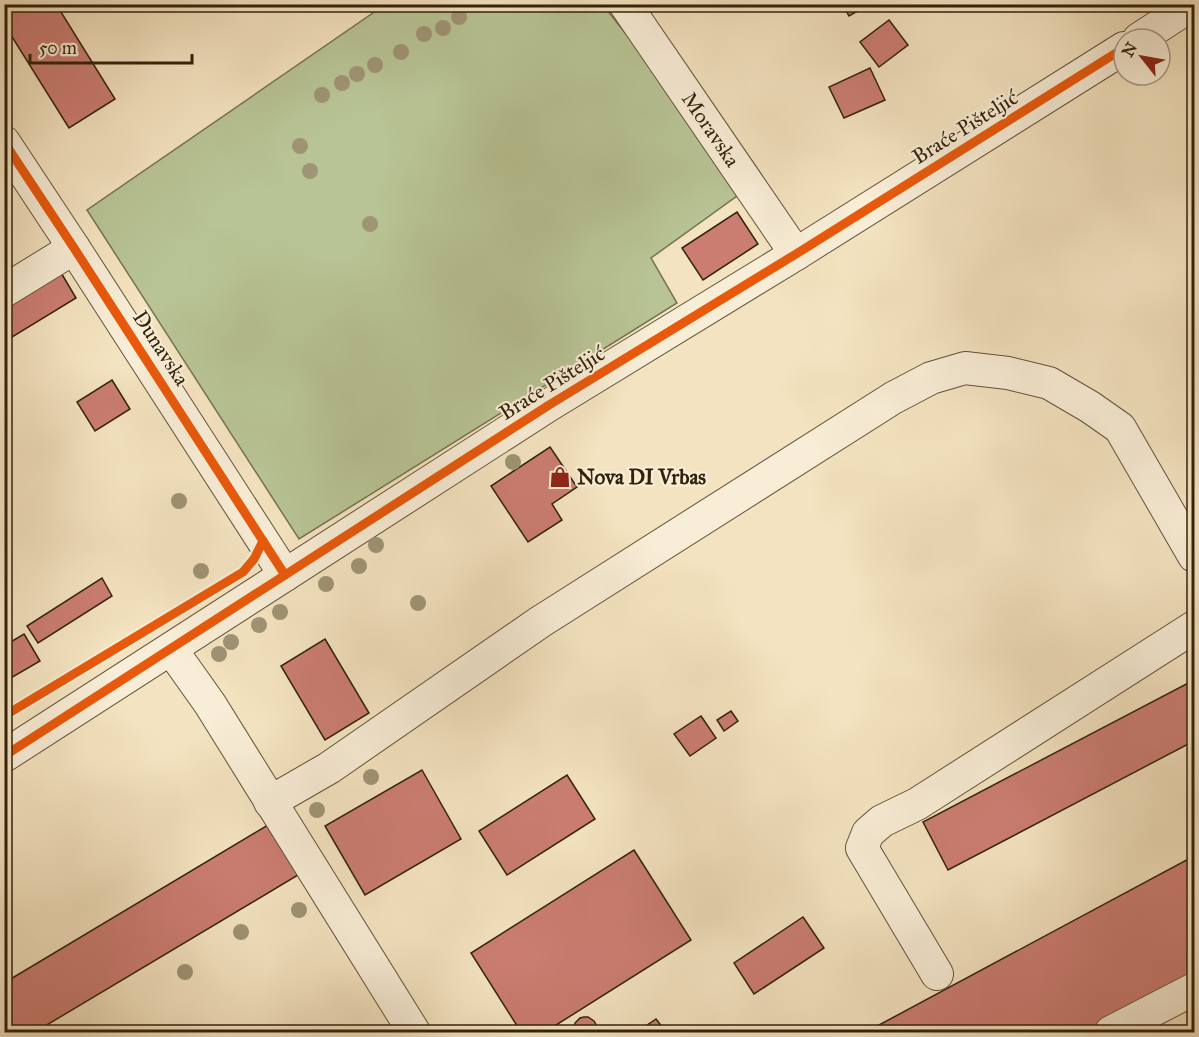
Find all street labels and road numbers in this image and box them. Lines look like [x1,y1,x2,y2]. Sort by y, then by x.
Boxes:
street label: Braće Pišteljić [907,84,1024,170]
street label: Moravska [676,87,746,172]
street label: Dunavska [127,306,195,390]
street label: Braće Pišteljić [494,340,611,426]

